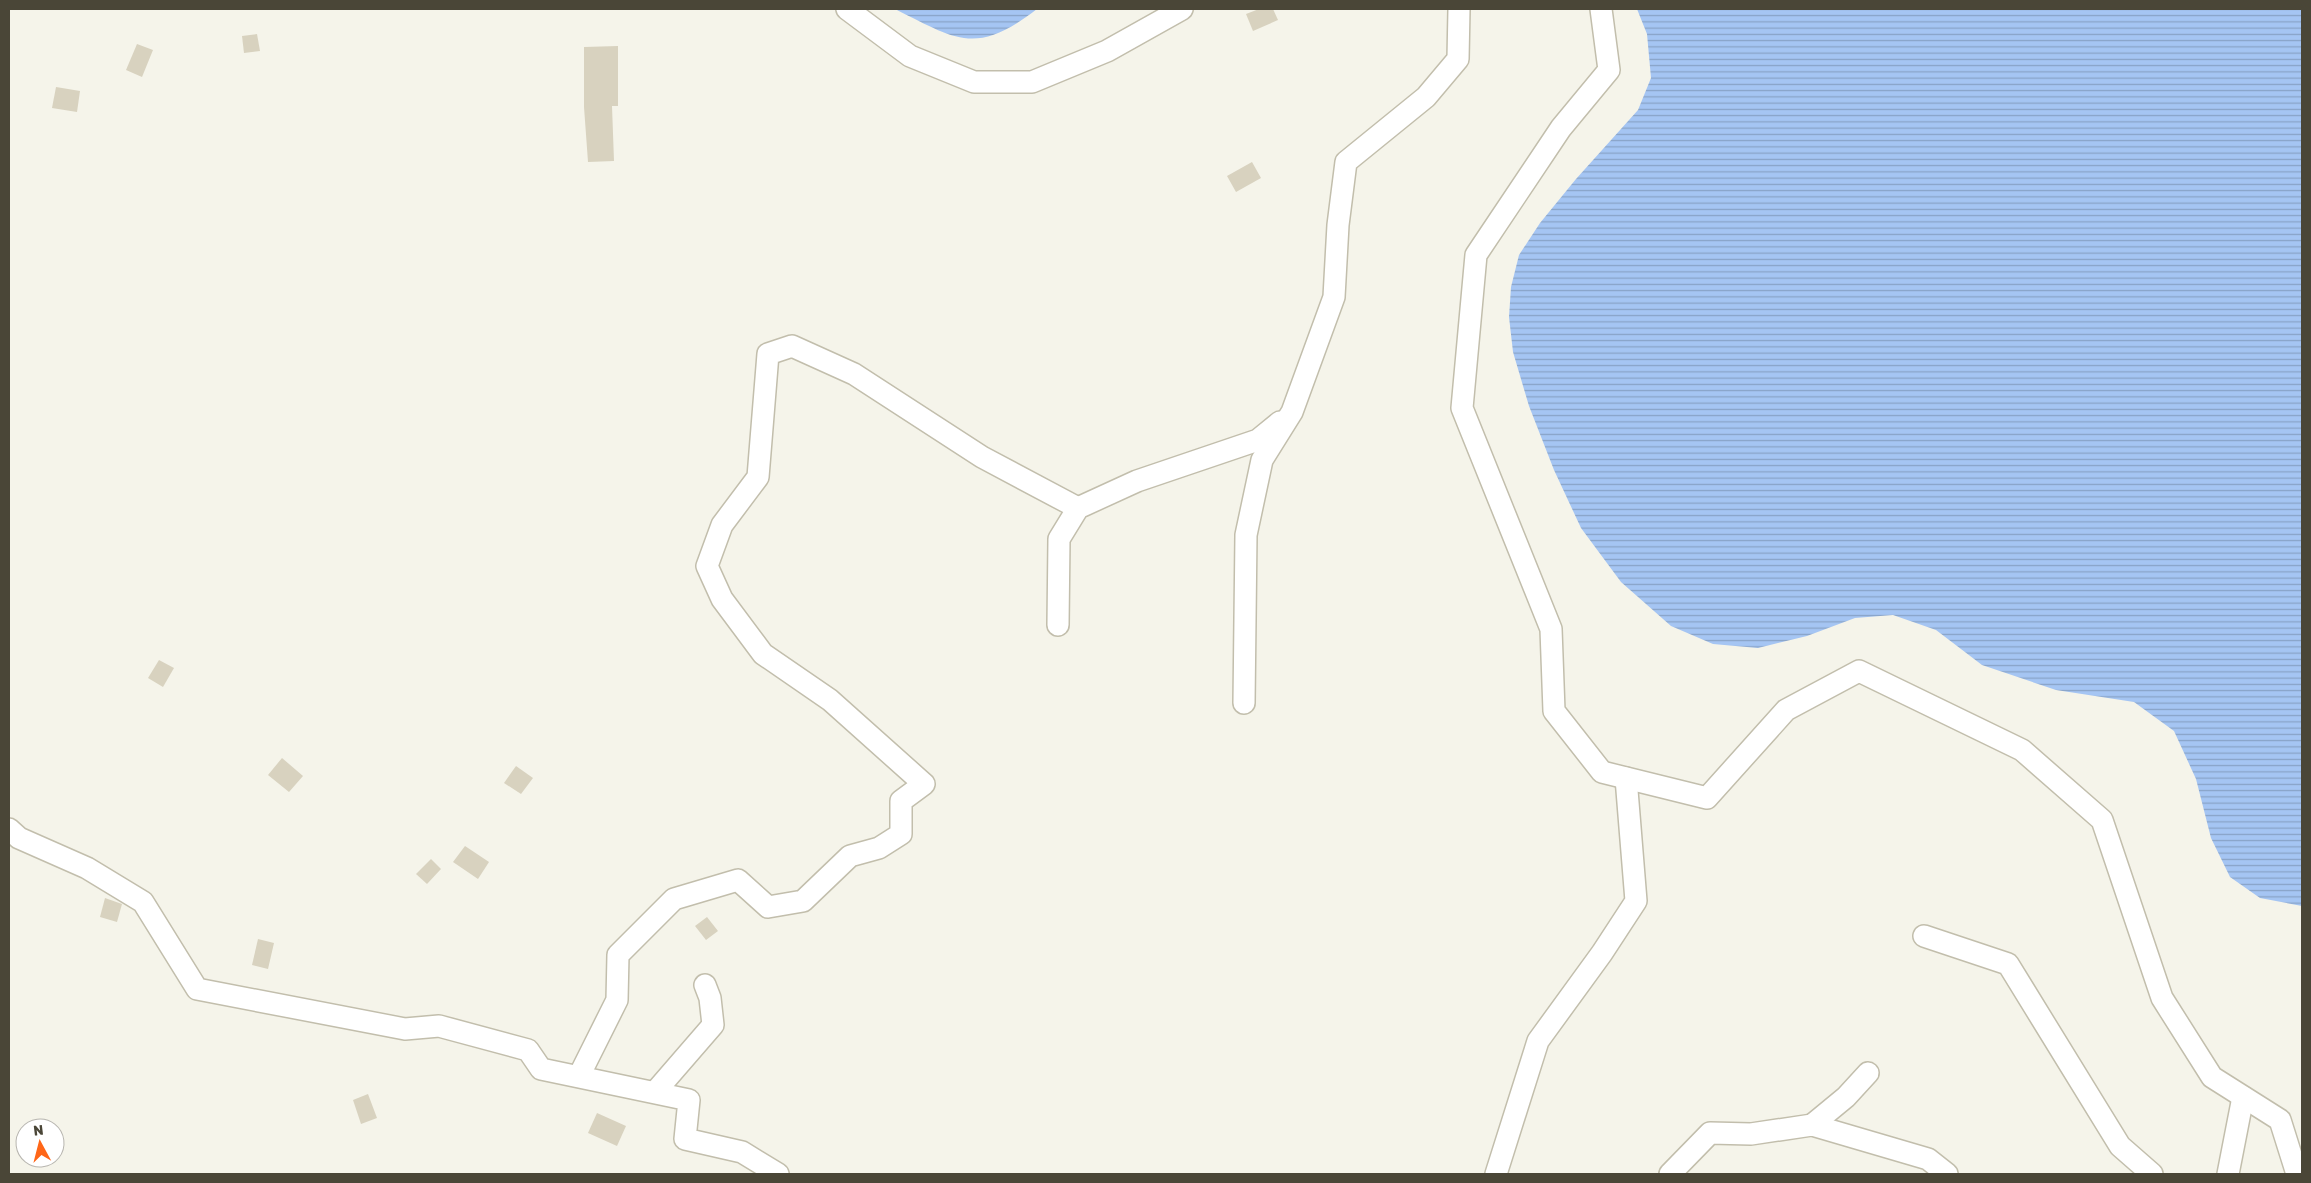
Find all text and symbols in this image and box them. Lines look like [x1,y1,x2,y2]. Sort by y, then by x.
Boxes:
north arrow [15,1118,65,1168]
text: N [32,1122,45,1140]

